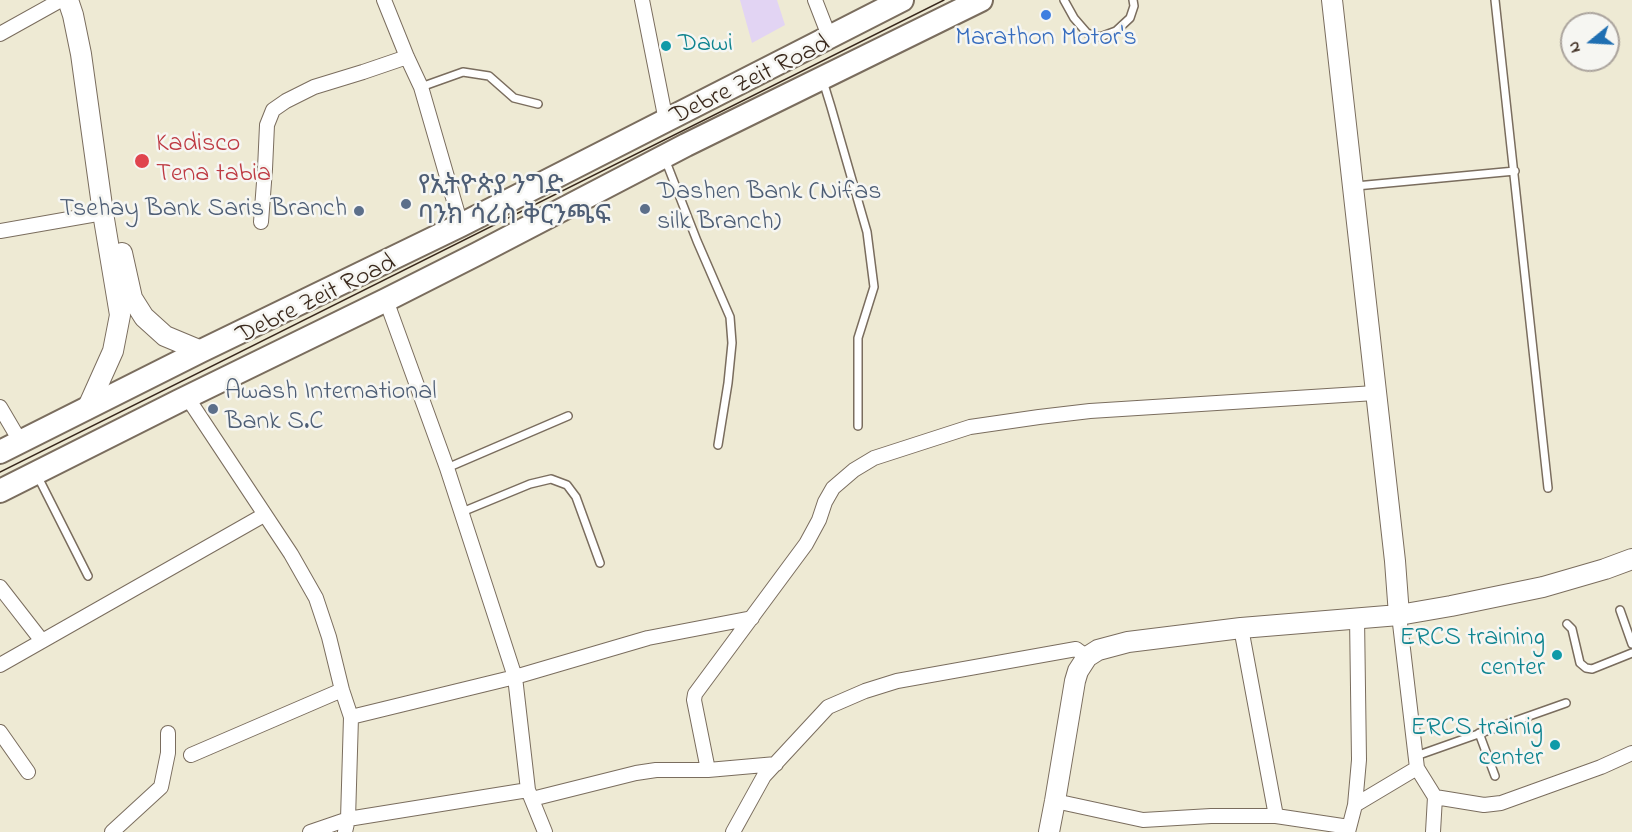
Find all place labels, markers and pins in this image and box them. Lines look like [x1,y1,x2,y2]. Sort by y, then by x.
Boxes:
marker: Marathon Motor's [1039,8,1053,22]
place label: Marathon Motor's [955,24,1137,56]
place label: Dawi [678,30,733,62]
marker: Dawi [659,39,673,53]
place label: Kadisco Tena tabia [156,130,271,192]
marker: Kadisco Tena tabia [133,152,151,170]
place label: የኢትዮጵያ ንግድ ባንክ ሳሪስ ቅርንጫፍ [418,173,611,234]
place label: Dashen Bank (Nifas silk Branch) [657,178,881,240]
place label: Tsehay Bank Saris Branch [59,195,347,227]
marker: የኢትዮጵያ ንግድ ባንክ ሳሪስ ቅርንጫፍ [399,197,413,211]
marker: Dashen Bank (Nifas silk Branch) [638,202,652,216]
marker: Tsehay Bank Saris Branch [352,204,366,218]
place label: Awash International Bank S.C [225,378,437,440]
marker: Awash International Bank S.C [206,402,220,416]
place label: ERCS training center [1400,624,1545,686]
marker: ERCS training center [1550,648,1564,662]
place label: ERCS trainig center [1410,714,1543,776]
marker: ERCS trainig center [1548,738,1562,752]

